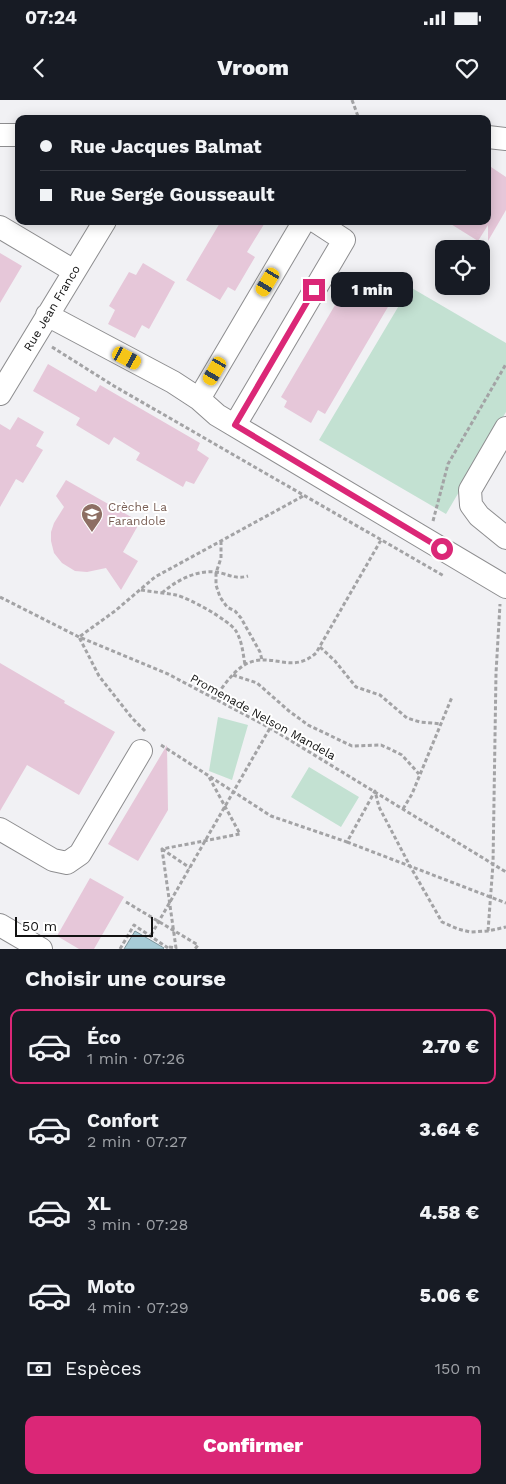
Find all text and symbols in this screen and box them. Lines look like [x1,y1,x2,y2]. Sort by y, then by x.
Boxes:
text: 07:24 [25,6,77,29]
icon: back [25,54,53,82]
icon: heart [453,54,481,82]
text: Vroom [217,55,289,80]
text: Rue Jacques Balmat [70,135,261,158]
text: Rue Serge Gousseault [70,183,275,206]
map controls [435,240,490,295]
button: locate [435,240,490,295]
street label: Rue Jean Franco [21,263,83,353]
car [253,265,282,299]
callout: 1 min [332,272,414,308]
route end [303,279,325,301]
text: 1 min [351,280,393,299]
car [110,344,143,372]
car [201,354,228,388]
place label: Crèche La Farandole [108,500,167,528]
school or university icon: Crèche La Farandole [80,502,104,533]
route start [431,538,453,560]
street label: Promenade Nelson Mandela [188,671,338,763]
scale bar [15,914,152,937]
text: 50 m [22,918,57,934]
text: Choisir une course [25,966,226,991]
icon: car [27,1024,72,1069]
text: Éco [87,1026,121,1049]
text: 2.70 € [422,1035,479,1058]
text: 1 min · 07:26 [87,1049,185,1068]
icon: car [27,1107,72,1152]
text: Confort [87,1109,158,1132]
text: 3.64 € [419,1118,479,1141]
text: 2 min · 07:27 [87,1132,187,1151]
icon: car [27,1190,72,1235]
text: XL [87,1192,111,1215]
text: 4.58 € [419,1201,479,1224]
text: 3 min · 07:28 [87,1215,188,1234]
icon: car [27,1273,72,1318]
text: Moto [87,1275,135,1298]
text: 5.06 € [420,1284,479,1307]
text: 4 min · 07:29 [87,1298,189,1317]
icon: cash [25,1355,53,1383]
text: Espèces [65,1357,142,1380]
text: 150 m [435,1359,481,1378]
button: Confirmer [25,1416,481,1474]

